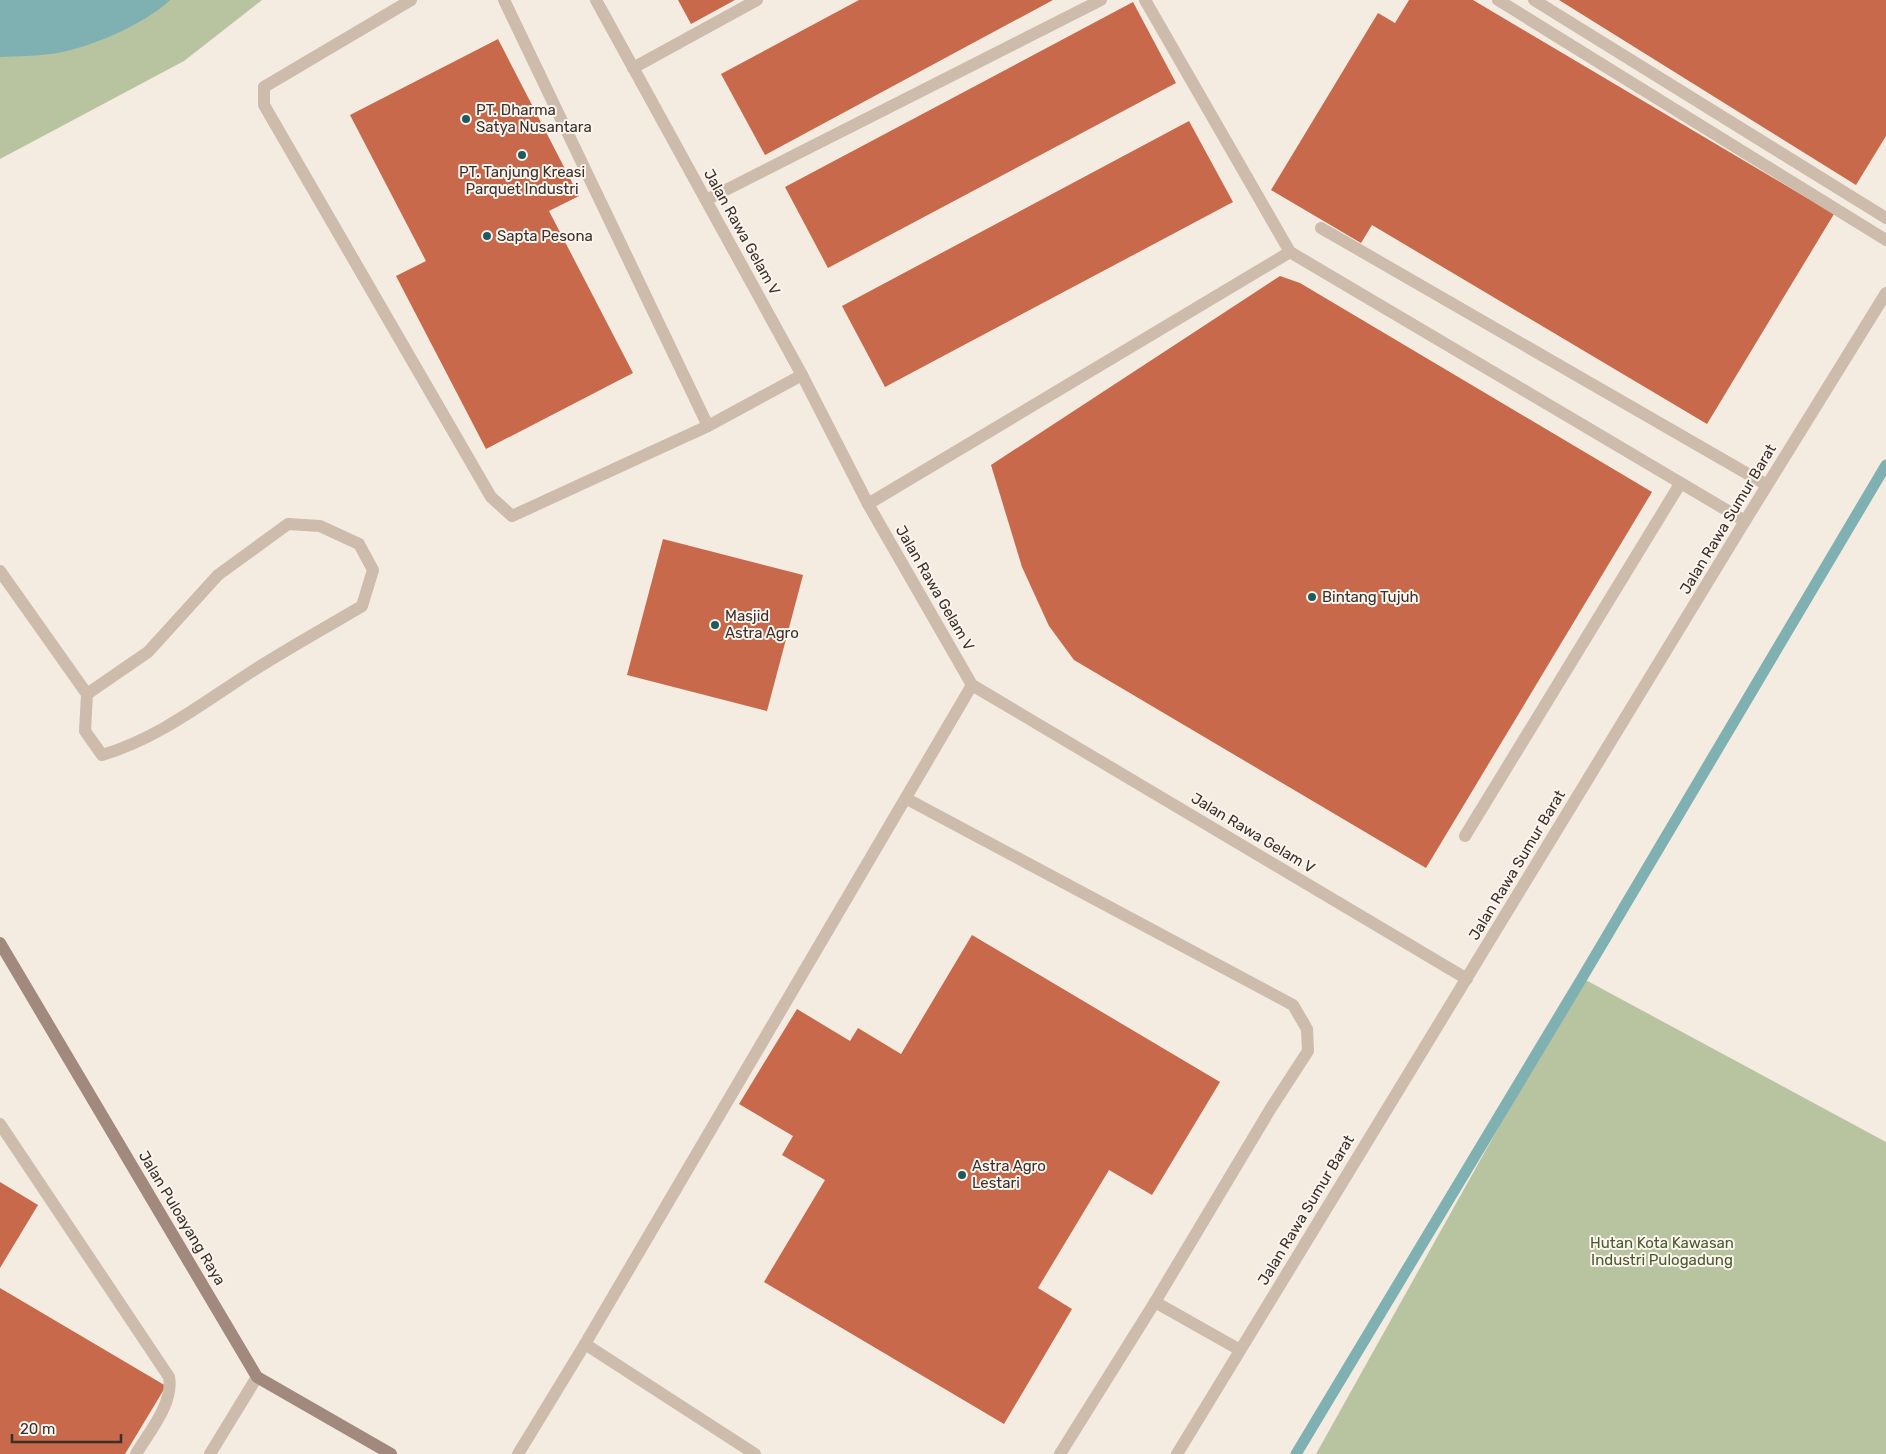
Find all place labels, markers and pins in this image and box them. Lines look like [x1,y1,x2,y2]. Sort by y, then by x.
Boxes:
place label: PT. Dharma Satya Nusantara [476,101,592,136]
marker: PT. Dharma Satya Nusantara [460,113,472,125]
marker: PT. Tanjung Kreasi Parquet Industri [516,149,528,161]
place label: PT. Tanjung Kreasi Parquet Industri [459,163,585,198]
place label: Sapta Pesona [497,227,593,245]
marker: Sapta Pesona [481,230,493,242]
place label: Bintang Tujuh [1322,588,1419,606]
marker: Bintang Tujuh [1306,591,1318,603]
place label: Masjid Astra Agro [725,607,799,642]
marker: Masjid Astra Agro [709,619,721,631]
place label: Astra Agro Lestari [972,1157,1046,1192]
marker: Astra Agro Lestari [956,1169,968,1181]

